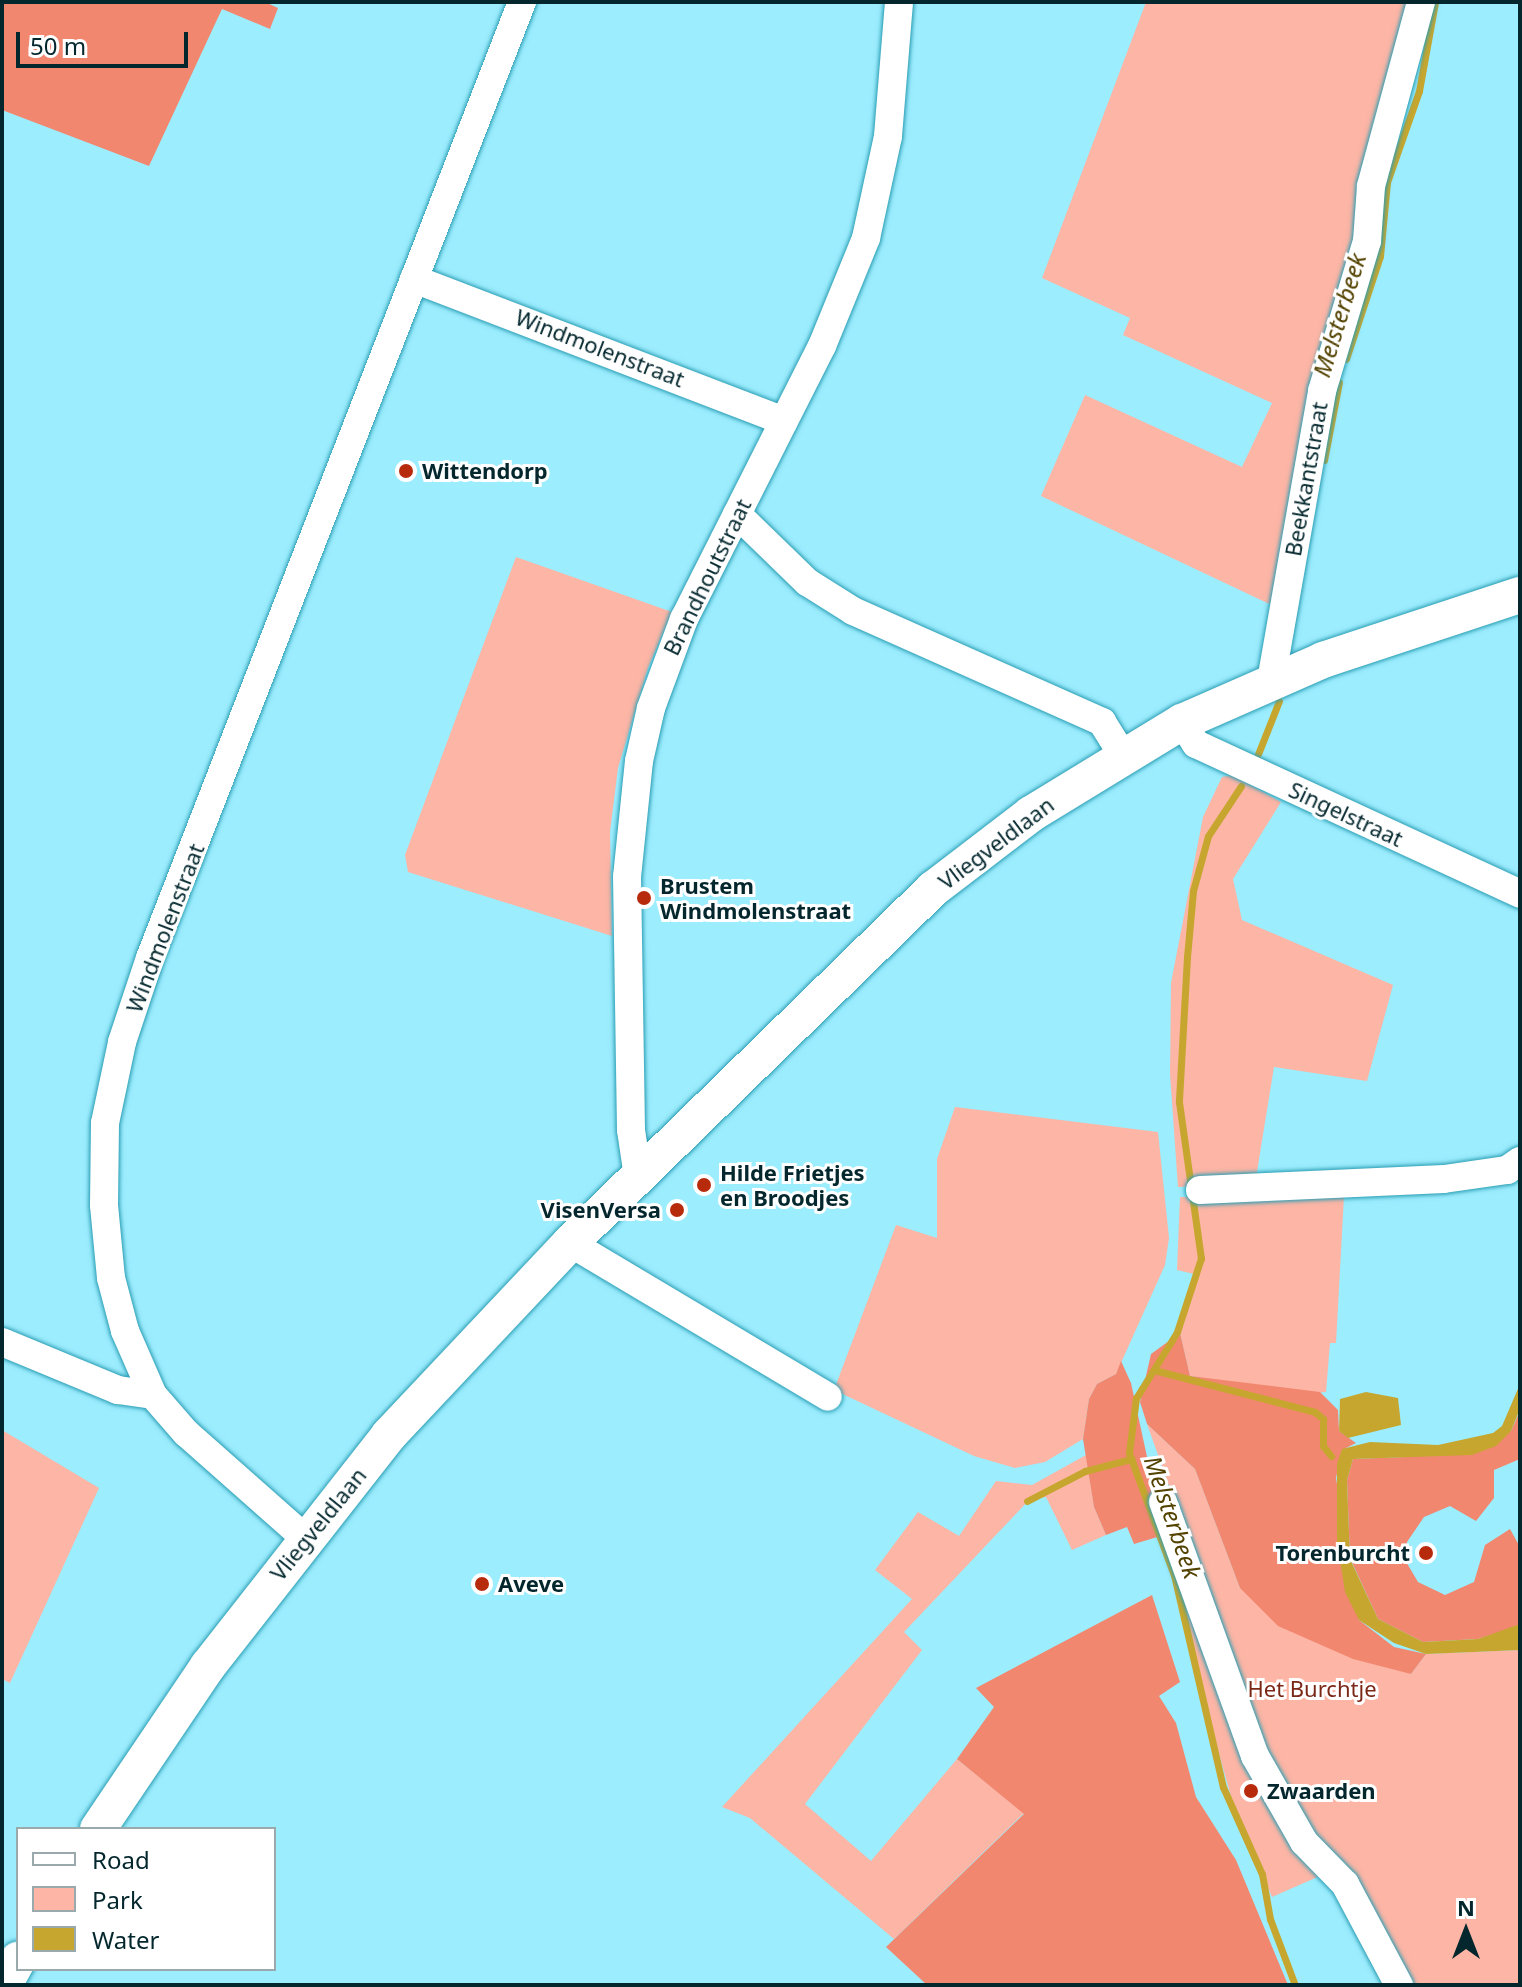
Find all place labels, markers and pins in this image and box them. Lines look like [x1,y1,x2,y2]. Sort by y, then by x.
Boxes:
place label: Wittendorp [422,458,548,484]
marker: Wittendorp [397,462,415,480]
place label: Brustem Windmolenstraat [660,872,851,924]
marker: Brustem Windmolenstraat [635,889,653,907]
place label: Hilde Frietjes en Broodjes [720,1159,865,1210]
marker: Hilde Frietjes en Broodjes [695,1176,713,1194]
place label: VisenVersa [541,1197,661,1223]
marker: VisenVersa [668,1201,686,1219]
place label: Torenburcht [1275,1540,1410,1566]
marker: Torenburcht [1417,1544,1435,1562]
place label: Aveve [498,1571,564,1597]
marker: Aveve [473,1575,491,1593]
place label: Zwaarden [1267,1778,1376,1804]
marker: Zwaarden [1242,1782,1260,1800]

